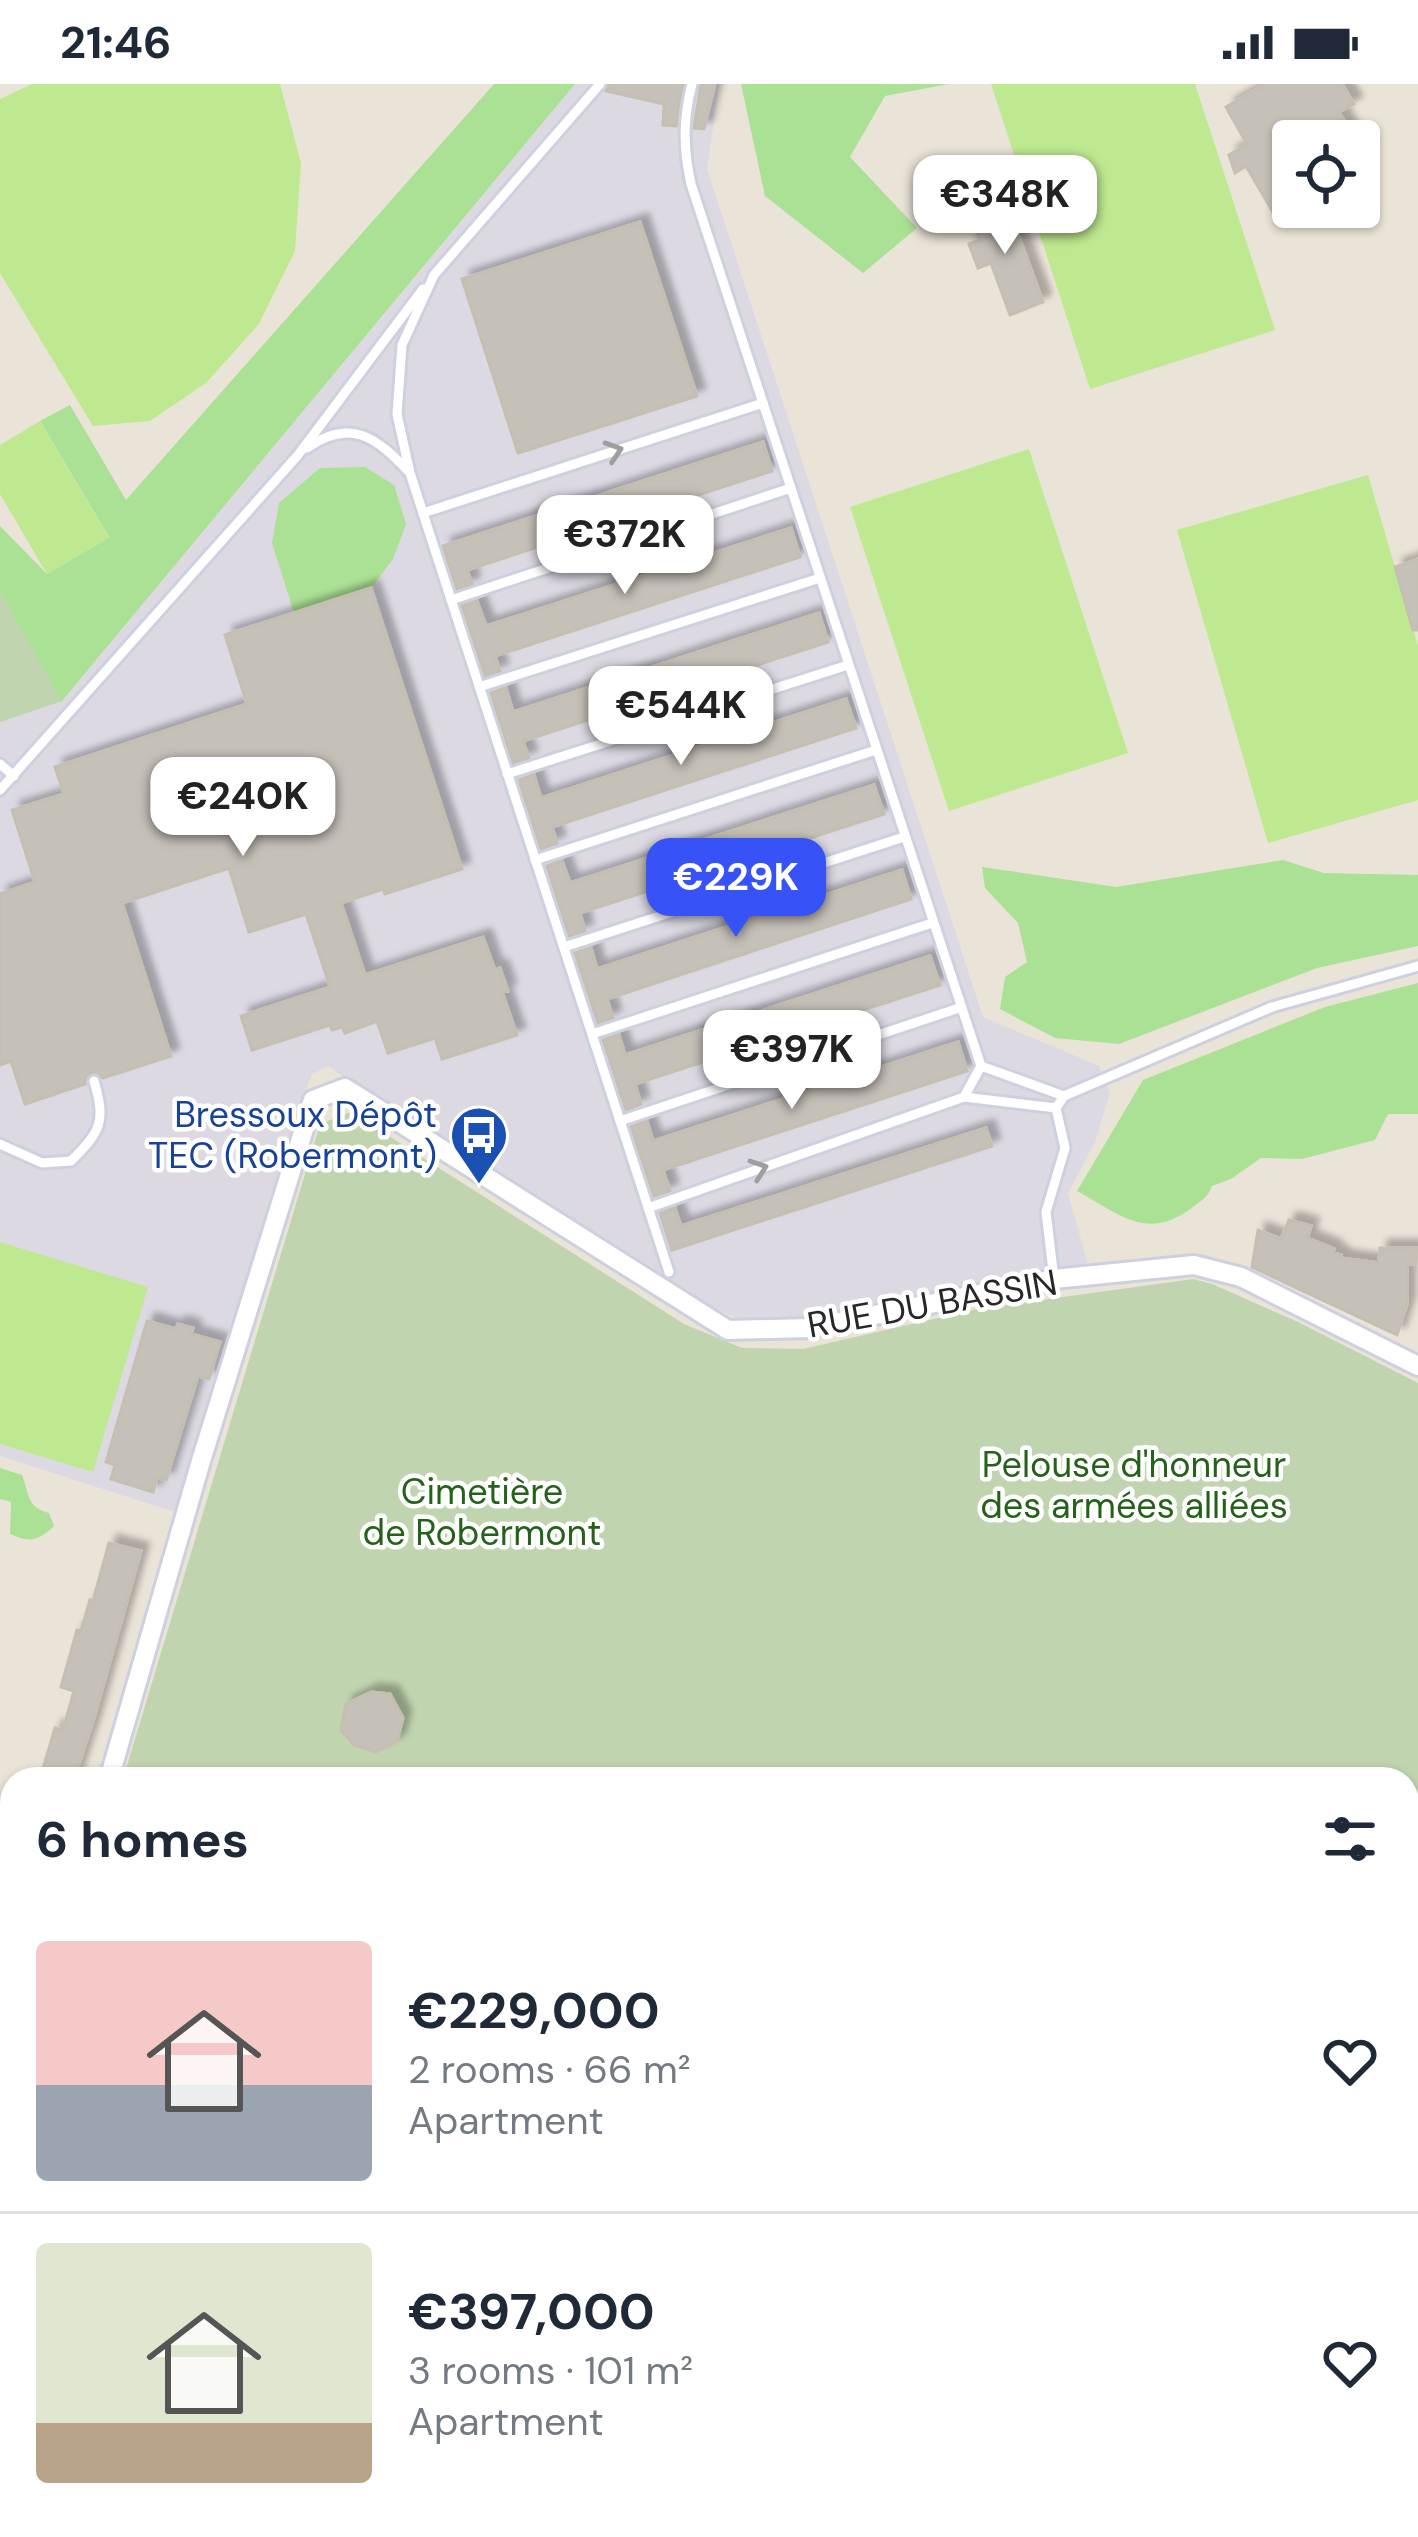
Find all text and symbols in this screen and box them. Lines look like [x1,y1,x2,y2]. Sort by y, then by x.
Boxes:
text: 21:46 [60,13,172,72]
map controls [1272,120,1380,228]
button: locate [1272,120,1380,228]
pin: €348K [921,155,1089,257]
text: €348K [940,168,1070,219]
one-way arrow [603,441,624,466]
pin: €372K [541,495,709,597]
text: €372K [564,508,686,559]
pin: €544K [597,666,765,768]
text: €544K [615,679,747,730]
pin: €240K [159,757,327,859]
text: €240K [177,770,309,821]
pin: €229K [652,838,820,940]
text: €229K [673,851,799,902]
pin: €397K [708,1010,876,1112]
text: €397K [730,1023,854,1074]
place label: Bressoux Dépôt TEC (Robermont) [148,1091,437,1179]
bus stop icon: Bressoux Dépôt TEC (Robermont) [448,1104,510,1186]
one-way arrow [747,1159,768,1183]
street label: RUE DU BASSIN [803,1258,1061,1349]
park label: Pelouse d'honneur des armées alliées [980,1441,1288,1529]
park label: Cimetière de Robermont [363,1468,601,1556]
text: 6 homes [36,1806,249,1873]
icon: filters [1317,1806,1383,1872]
text: €229,000 [408,1977,660,2044]
icon: home [132,1989,276,2133]
icon: heart [1317,2028,1383,2094]
text: 2 rooms · 66 m² [408,2044,691,2095]
text: Apartment [408,2095,604,2146]
text: €397,000 [408,2278,655,2345]
icon: home [132,2291,276,2435]
icon: heart [1317,2330,1383,2396]
text: 3 rooms · 101 m² [408,2345,693,2396]
text: Apartment [408,2396,604,2447]

